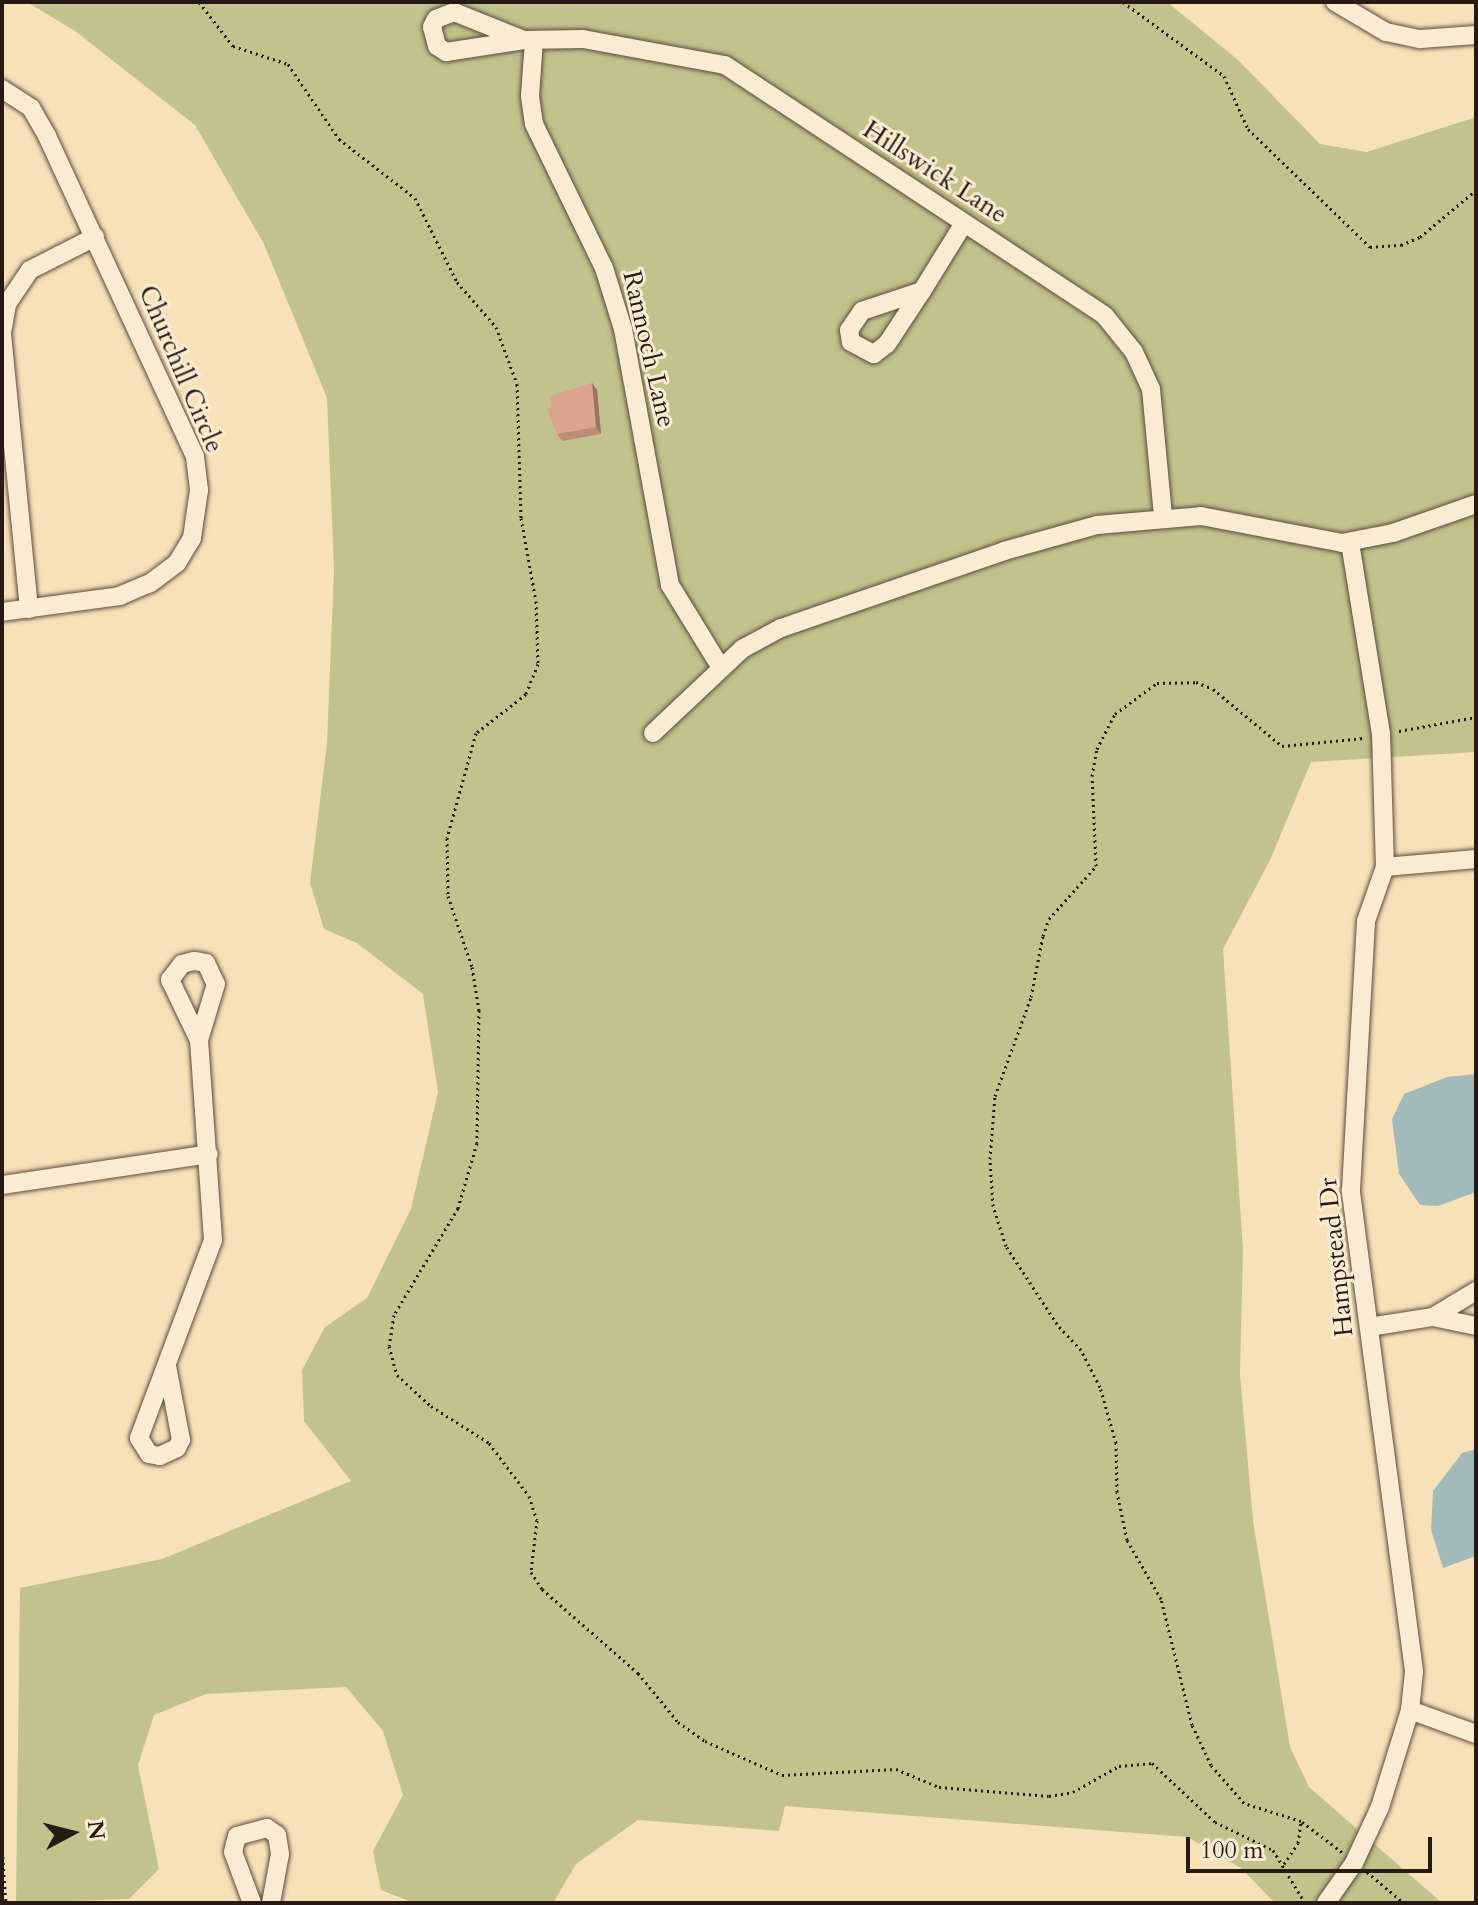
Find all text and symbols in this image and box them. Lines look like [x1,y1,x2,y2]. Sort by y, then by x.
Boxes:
street label: Hillswick Lane [857,114,1013,230]
street label: Rannoch Lane [616,268,682,430]
street label: Churchill Circle [132,281,230,457]
street label: Hampstead Dr [1312,1176,1360,1338]
north arrow [32,1793,112,1873]
text: N [80,1819,112,1841]
scale bar [1190,1821,1436,1871]
text: 100 m [1200,1834,1264,1867]

